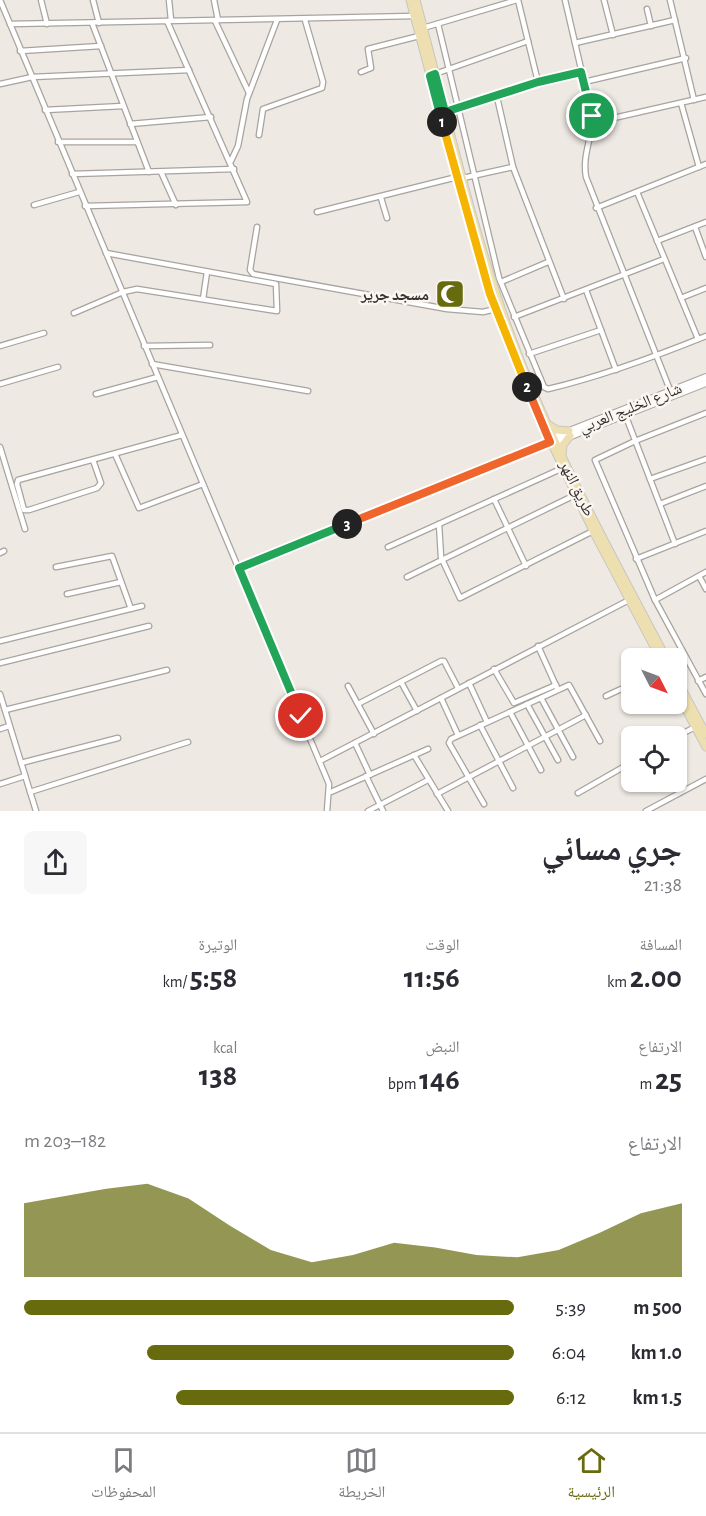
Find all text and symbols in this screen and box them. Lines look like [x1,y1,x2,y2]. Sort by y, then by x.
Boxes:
pin [566,90,617,141]
icon: arrive [575,99,608,132]
pin: 1 [427,107,457,137]
text: 1 [439,114,445,130]
mosque icon: مسجد جرير [434,278,466,310]
place label: مسجد جرير [360,287,429,303]
pin: 2 [512,372,542,402]
text: 2 [523,379,531,395]
street label: شارع الخليج العربي [577,380,686,440]
street label: طريق النهر [555,457,597,520]
pin: 3 [332,509,362,539]
text: 3 [344,516,350,532]
north arrow [621,648,687,714]
map controls [621,648,687,792]
pin [275,690,326,741]
icon: check [284,699,317,732]
button: locate [621,726,687,792]
button: share [24,831,87,894]
text: جري مسائي [542,834,682,867]
text: 21:38 [644,875,682,895]
text: الوتيرة [198,937,237,953]
text: الوقت [425,937,460,953]
text: المسافة [640,937,682,953]
text: 5:58 [190,963,237,993]
text: 11:56 [404,963,460,993]
text: 2.00 [630,963,682,993]
text: /km [162,974,190,990]
text: km [607,974,630,990]
text: النبض [426,1039,460,1055]
text: الارتفاع [638,1039,682,1055]
text: kcal [213,1040,237,1056]
text: 138 [199,1061,237,1091]
text: 146 [419,1065,460,1095]
text: 25 [655,1065,682,1095]
text: bpm [388,1076,419,1092]
text: m [639,1076,655,1092]
text: 182–203 m [24,1131,106,1151]
text: الارتفاع [627,1134,682,1154]
text: 5:39 [555,1298,586,1318]
text: 500 m [633,1298,682,1318]
text: 6:04 [552,1343,586,1363]
text: 1.0 km [631,1343,682,1363]
text: 6:12 [556,1388,586,1408]
text: 1.5 km [633,1388,682,1408]
tab: المحفوظات [91,1444,156,1507]
tab: الخريطة [338,1444,385,1507]
tab: الرئيسية [568,1444,615,1507]

